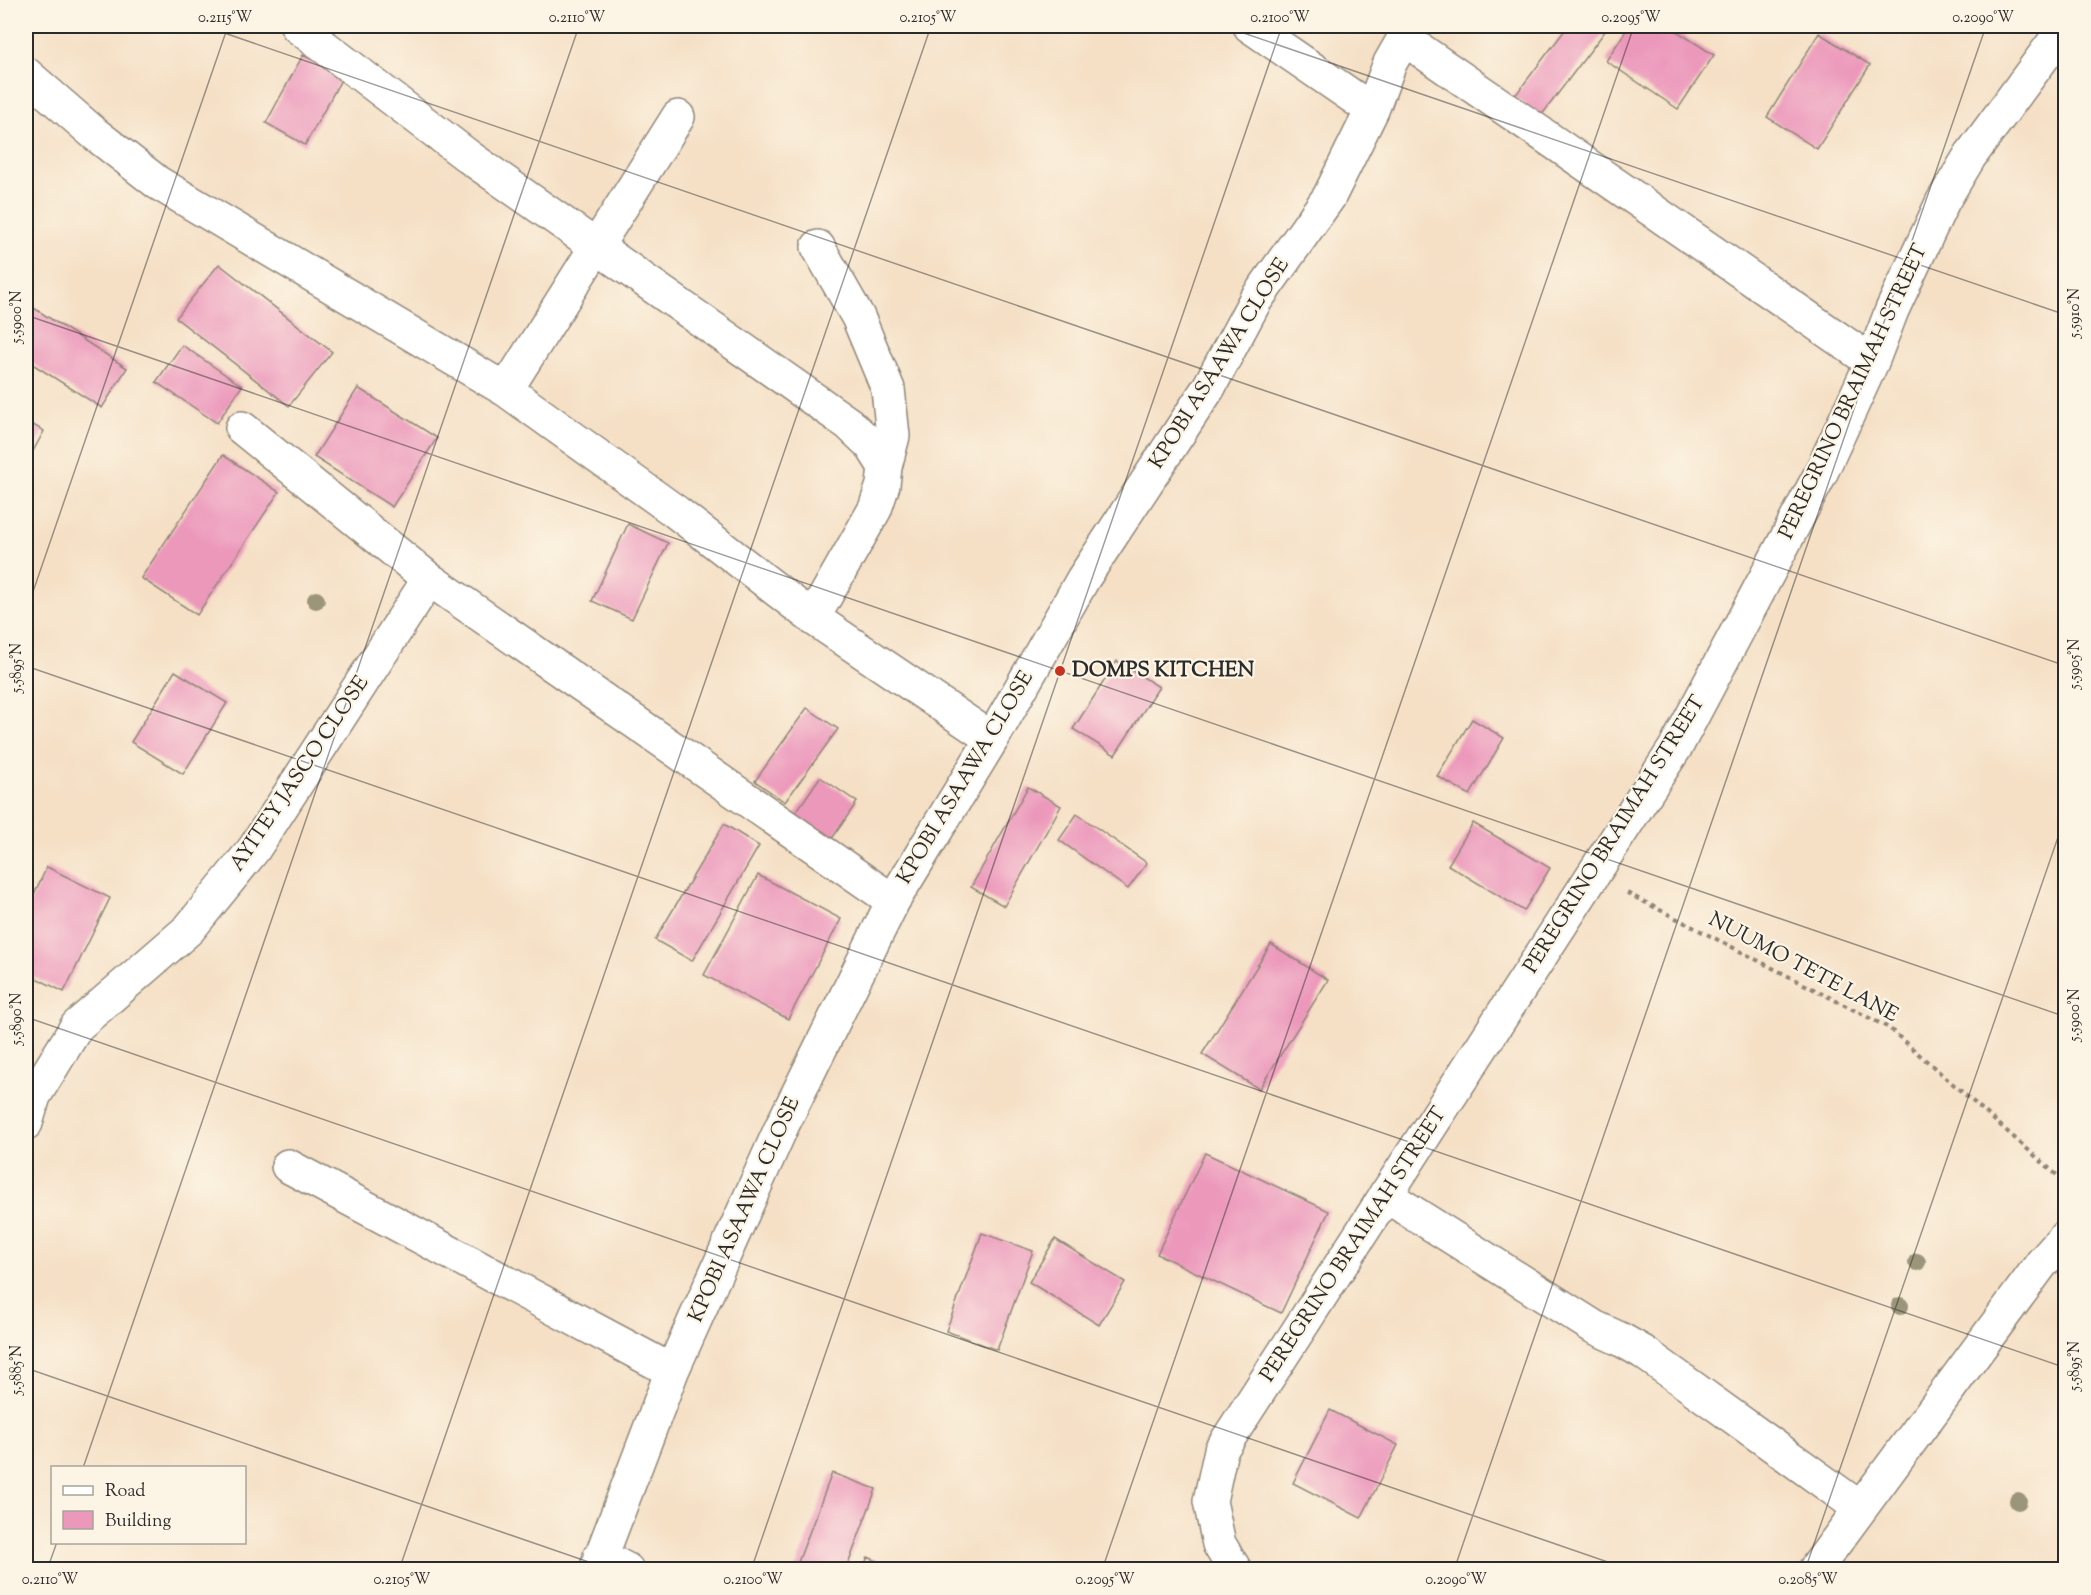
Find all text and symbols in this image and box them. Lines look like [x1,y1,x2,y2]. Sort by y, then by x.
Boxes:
text: 0.2115°W [198,8,252,29]
text: 0.2110°W [549,8,606,29]
text: 0.2105°W [900,8,957,29]
text: 0.2100°W [1250,8,1310,29]
text: 0.2095°W [1601,8,1661,29]
text: 0.2090°W [1952,8,2014,29]
street label: PEREGRINO BRAIMAH STREET [1772,239,1936,545]
street label: KPOBI ASAAWA CLOSE [1143,252,1298,475]
text: 5.5910°N [2065,288,2086,339]
text: 5.5900°N [7,291,28,344]
text: 5.5905°N [2065,639,2086,690]
text: 5.5895°N [7,643,28,694]
place label: DOMPS KITCHEN [1072,656,1254,686]
marker: DOMPS KITCHEN [1053,664,1067,678]
street label: KPOBI ASAAWA CLOSE [890,665,1042,890]
street label: AYITEY JASCO CLOSE [223,670,377,878]
street label: PEREGRINO BRAIMAH STREET [1517,690,1713,980]
street label: NUUMO TETE LANE [1703,905,1903,1031]
text: 5.5900°N [2065,989,2086,1042]
text: 5.5890°N [7,993,28,1046]
street label: KPOBI ASAAWA CLOSE [682,1092,808,1328]
street label: PEREGRINO BRAIMAH STREET [1254,1101,1455,1389]
text: 5.5895°N [2065,1341,2086,1392]
text: 5.5885°N [7,1345,28,1396]
legend [51,1466,246,1544]
text: Road [105,1479,145,1505]
text: Building [105,1509,171,1535]
text: 0.2110°W [22,1570,79,1591]
text: 0.2105°W [374,1570,431,1591]
text: 0.2100°W [723,1570,783,1591]
text: 0.2095°W [1075,1570,1135,1591]
text: 0.2090°W [1425,1570,1487,1591]
text: 0.2085°W [1778,1570,1838,1591]

